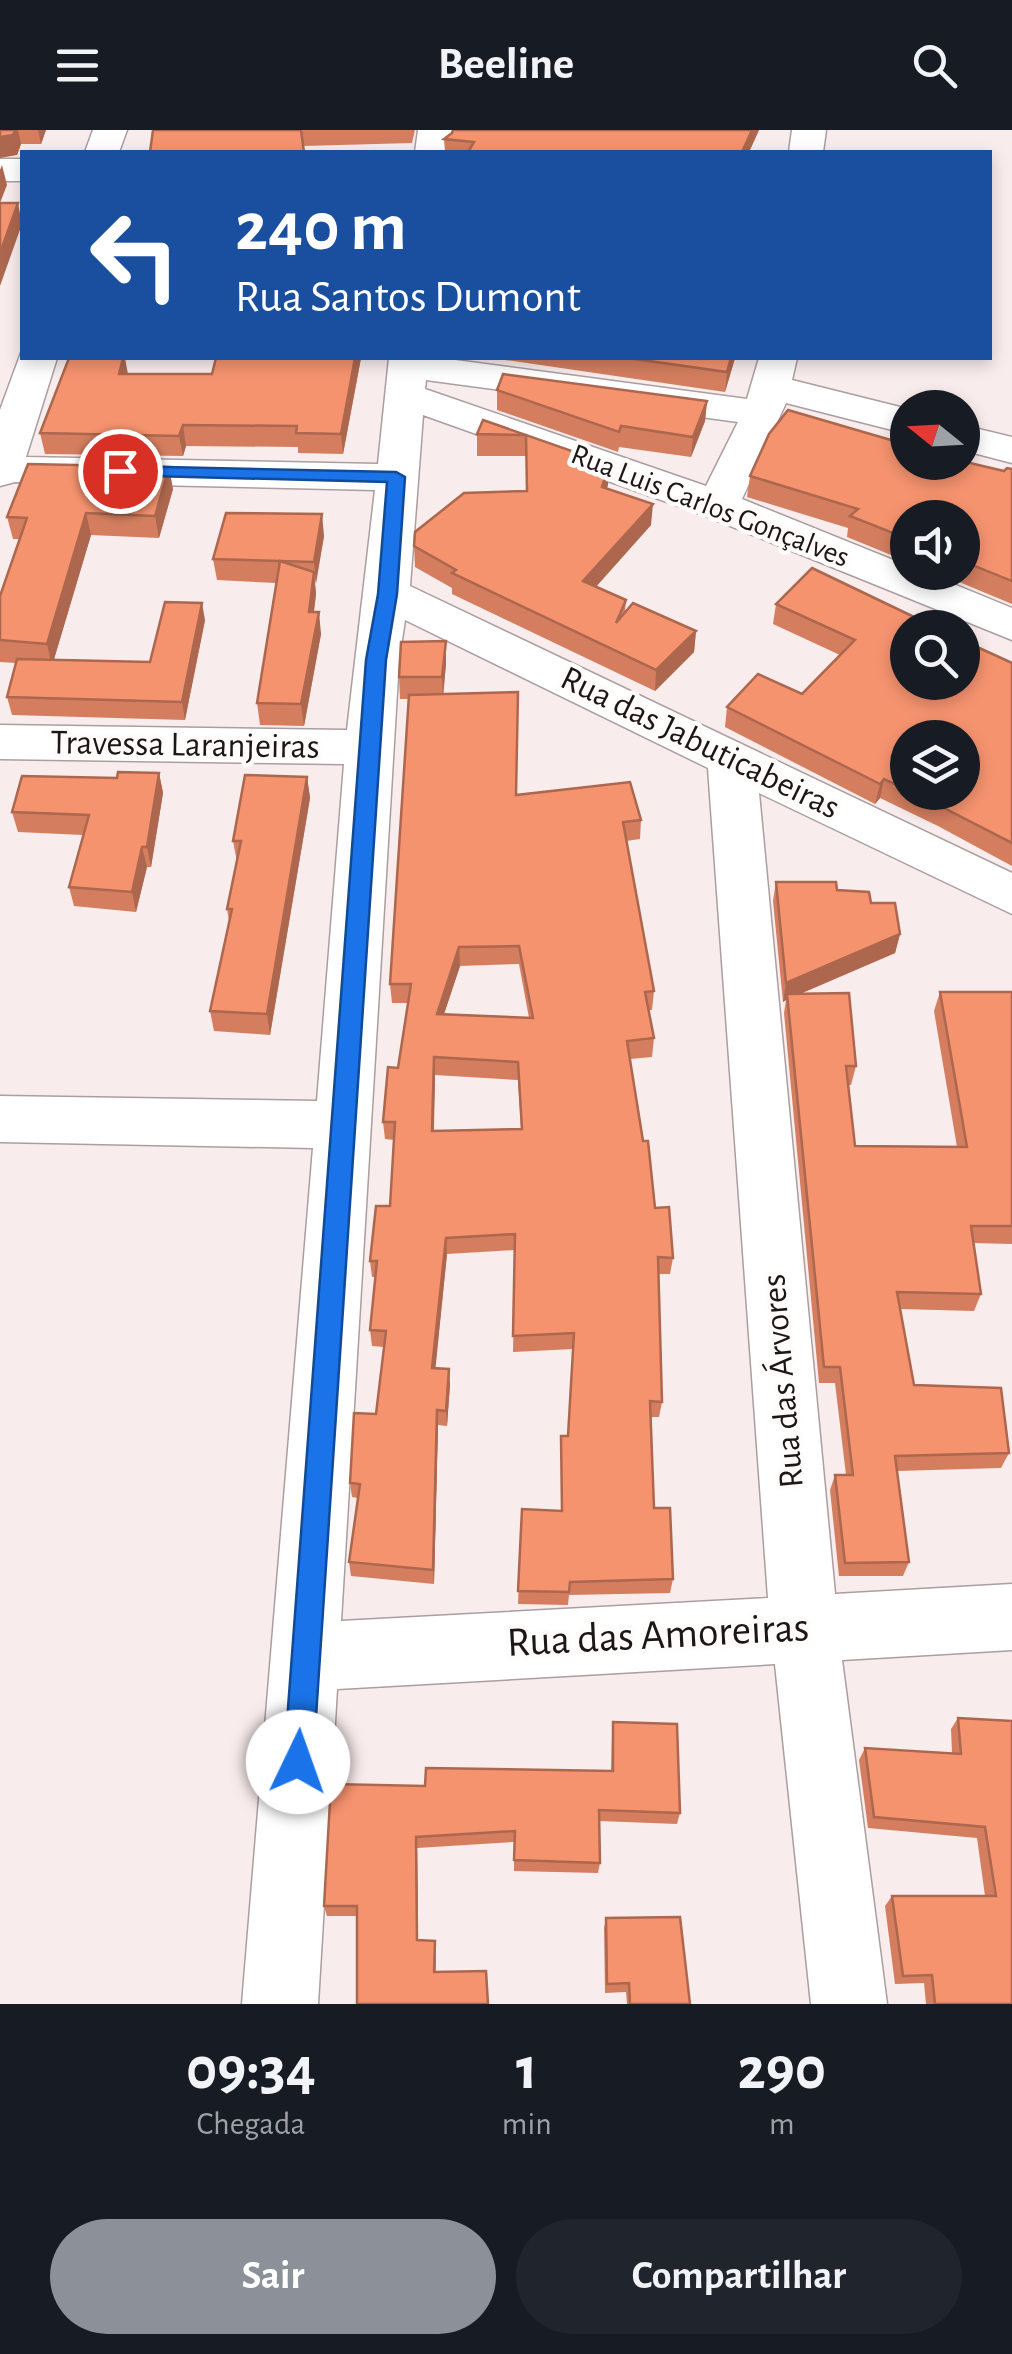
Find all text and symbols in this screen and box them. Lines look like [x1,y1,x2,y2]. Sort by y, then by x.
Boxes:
icon: menu [50,38,105,93]
icon: search [907,38,962,93]
text: Beeline [438,42,574,87]
icon: left [70,190,200,320]
text: 240 m [235,193,407,263]
text: Rua Santos Dumont [235,275,581,320]
north arrow [890,390,980,480]
map controls [890,390,980,810]
pin [78,429,163,514]
street label: Rua Luis Carlos Gonçalves [567,439,853,573]
icon: arrive [93,444,148,499]
button: sound [890,500,980,590]
button: search [890,610,980,700]
street label: Rua das Jabuticabeiras [555,660,845,826]
button: layers [890,720,980,810]
street label: Travessa Laranjeiras [50,725,320,765]
street label: Rua das Árvores [754,1273,810,1490]
street label: Rua das Amoreiras [506,1606,810,1664]
position arrow [246,1710,350,1814]
text: 09:34 [186,2040,316,2100]
text: 1 [516,2040,538,2100]
text: 290 [738,2040,826,2100]
text: Chegada [196,2108,305,2140]
text: min [502,2108,552,2140]
text: m [769,2108,795,2140]
button: Sair [50,2219,496,2334]
button: Compartilhar [516,2219,962,2334]

